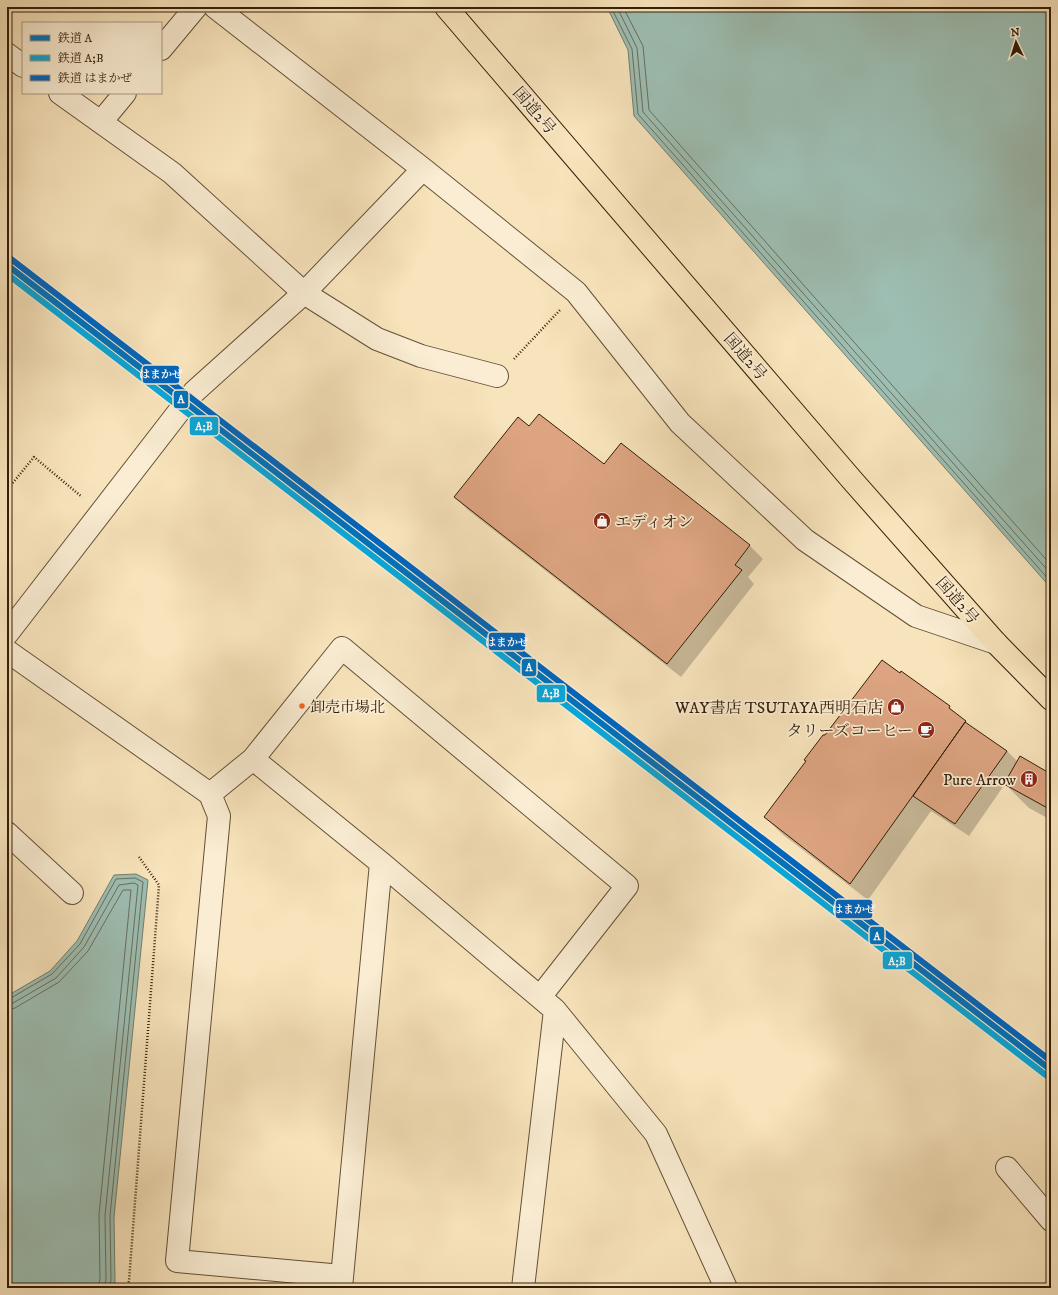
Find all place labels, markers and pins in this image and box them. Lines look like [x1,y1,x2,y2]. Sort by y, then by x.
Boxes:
shop icon: エディオン [592,511,612,531]
place label: エディオン [615,512,694,532]
shop icon: WAY書店 TSUTAYA西明石店 [886,697,906,717]
place label: 卸売市場北 [310,698,385,717]
place label: WAY書店 TSUTAYA西明石店 [674,698,883,718]
marker: 卸売市場北 [297,701,307,711]
cafe icon: タリーズコーヒー [916,720,936,740]
place label: タリーズコーヒー [786,721,913,741]
building icon: Pure Arrow [1019,769,1039,789]
place label: Pure Arrow [943,770,1017,790]

